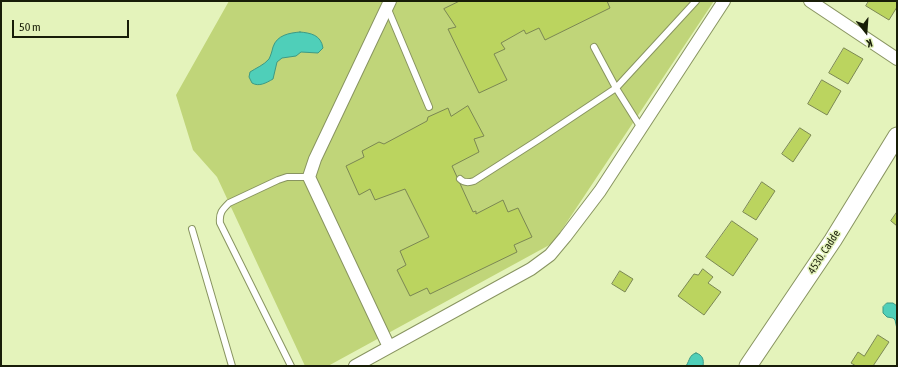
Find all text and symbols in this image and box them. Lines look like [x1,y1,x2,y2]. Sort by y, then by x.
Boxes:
scale bar [14,12,131,38]
north arrow [846,12,886,52]
text: 50 m [19,20,41,34]
text: K [865,37,874,50]
street label: 4530. Cadde [805,228,843,276]

